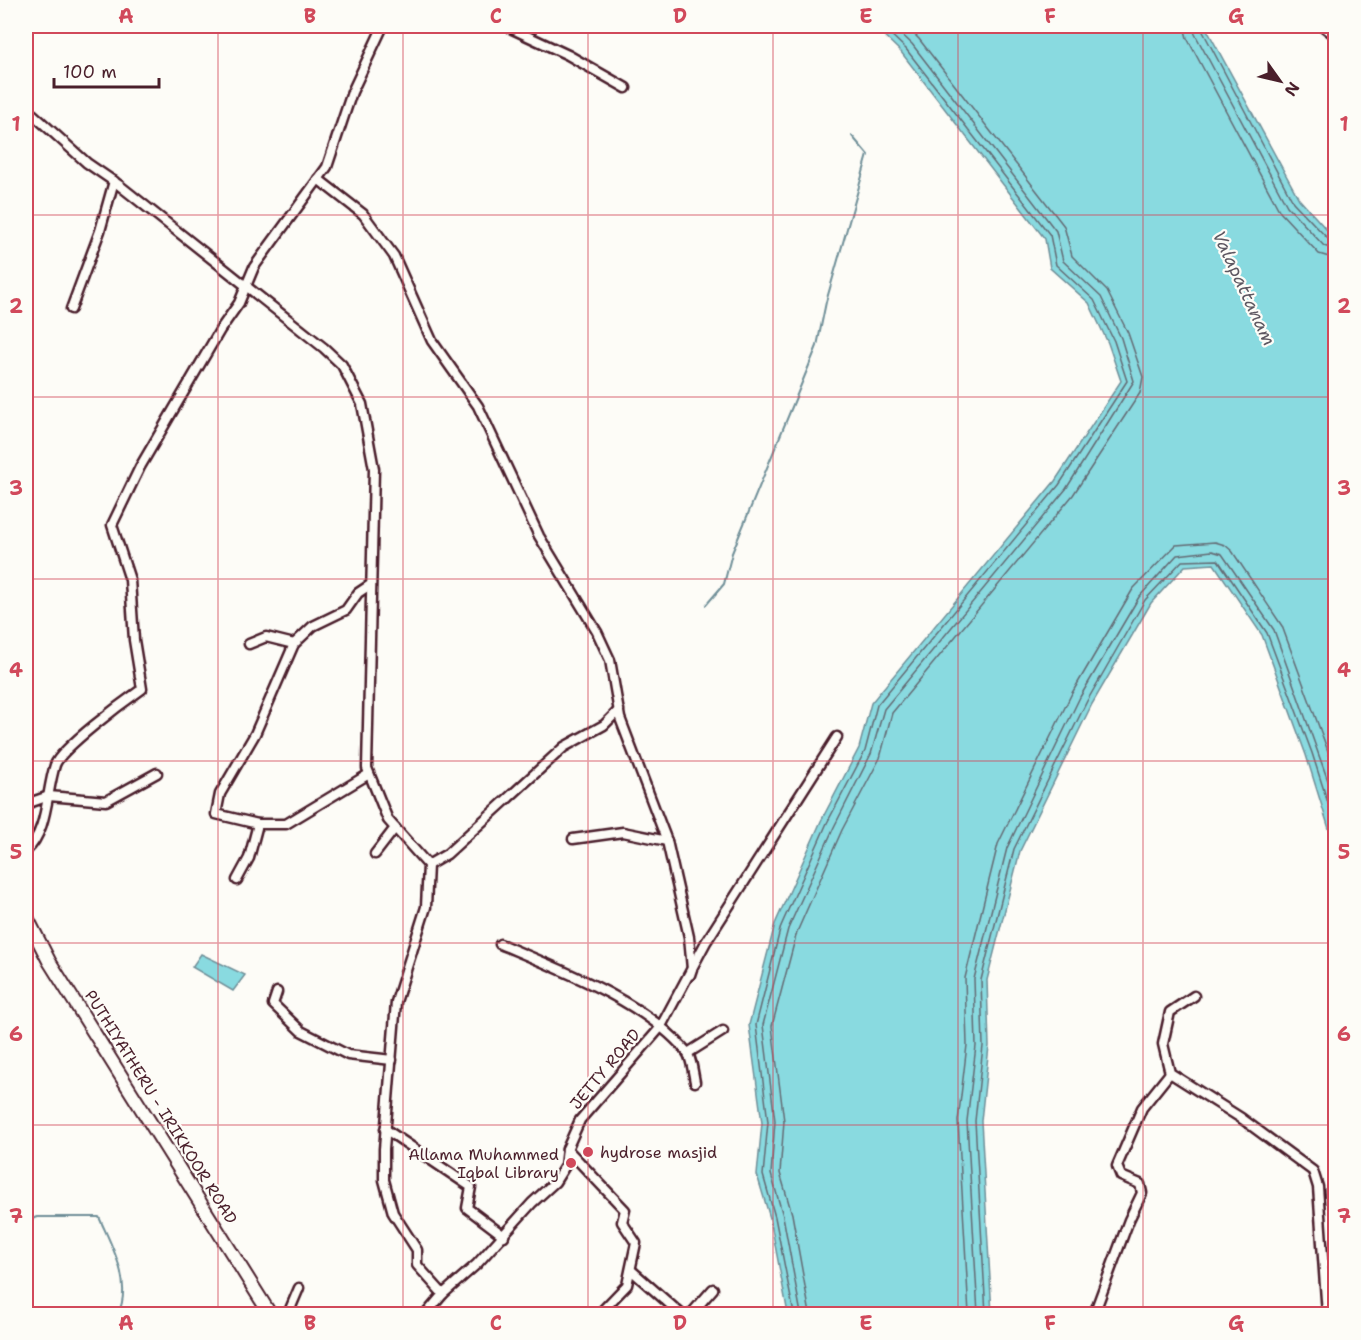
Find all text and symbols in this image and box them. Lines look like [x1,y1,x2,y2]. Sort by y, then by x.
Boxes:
text: A [118,3,134,29]
text: B [304,3,316,29]
text: C [490,3,502,29]
text: D [673,3,687,29]
text: E [859,3,873,29]
text: F [1044,3,1056,29]
text: G [1228,3,1244,29]
scale bar [54,51,159,89]
north arrow [1250,51,1310,111]
text: 100 m [63,60,117,84]
text: N [1280,78,1304,100]
text: 1 [11,111,21,137]
text: 1 [1339,111,1349,137]
water label: Valapattanam [1207,227,1281,349]
text: 2 [9,293,23,319]
text: 2 [1337,293,1351,319]
text: 3 [9,475,23,501]
text: 3 [1337,475,1351,501]
text: 4 [9,657,23,683]
text: 4 [1337,657,1351,683]
text: 5 [10,839,22,865]
text: 5 [1338,839,1350,865]
street label: PUTHIYATHERU - IRIKKOOR ROAD [80,986,242,1228]
text: 6 [9,1021,23,1047]
text: 6 [1337,1021,1351,1047]
street label: JETTY ROAD [565,1024,645,1114]
place label: hydrose masjid [600,1142,717,1163]
place label: Allama Muhammed Iqbal Library [408,1144,559,1183]
marker: hydrose masjid [581,1145,595,1159]
marker: Allama Muhammed Iqbal Library [564,1156,578,1170]
text: 7 [9,1203,23,1229]
text: 7 [1337,1203,1351,1229]
text: A [118,1310,134,1336]
text: B [304,1310,316,1336]
text: C [490,1310,502,1336]
text: D [673,1310,687,1336]
text: E [859,1310,873,1336]
text: F [1044,1310,1056,1336]
text: G [1228,1310,1244,1336]

